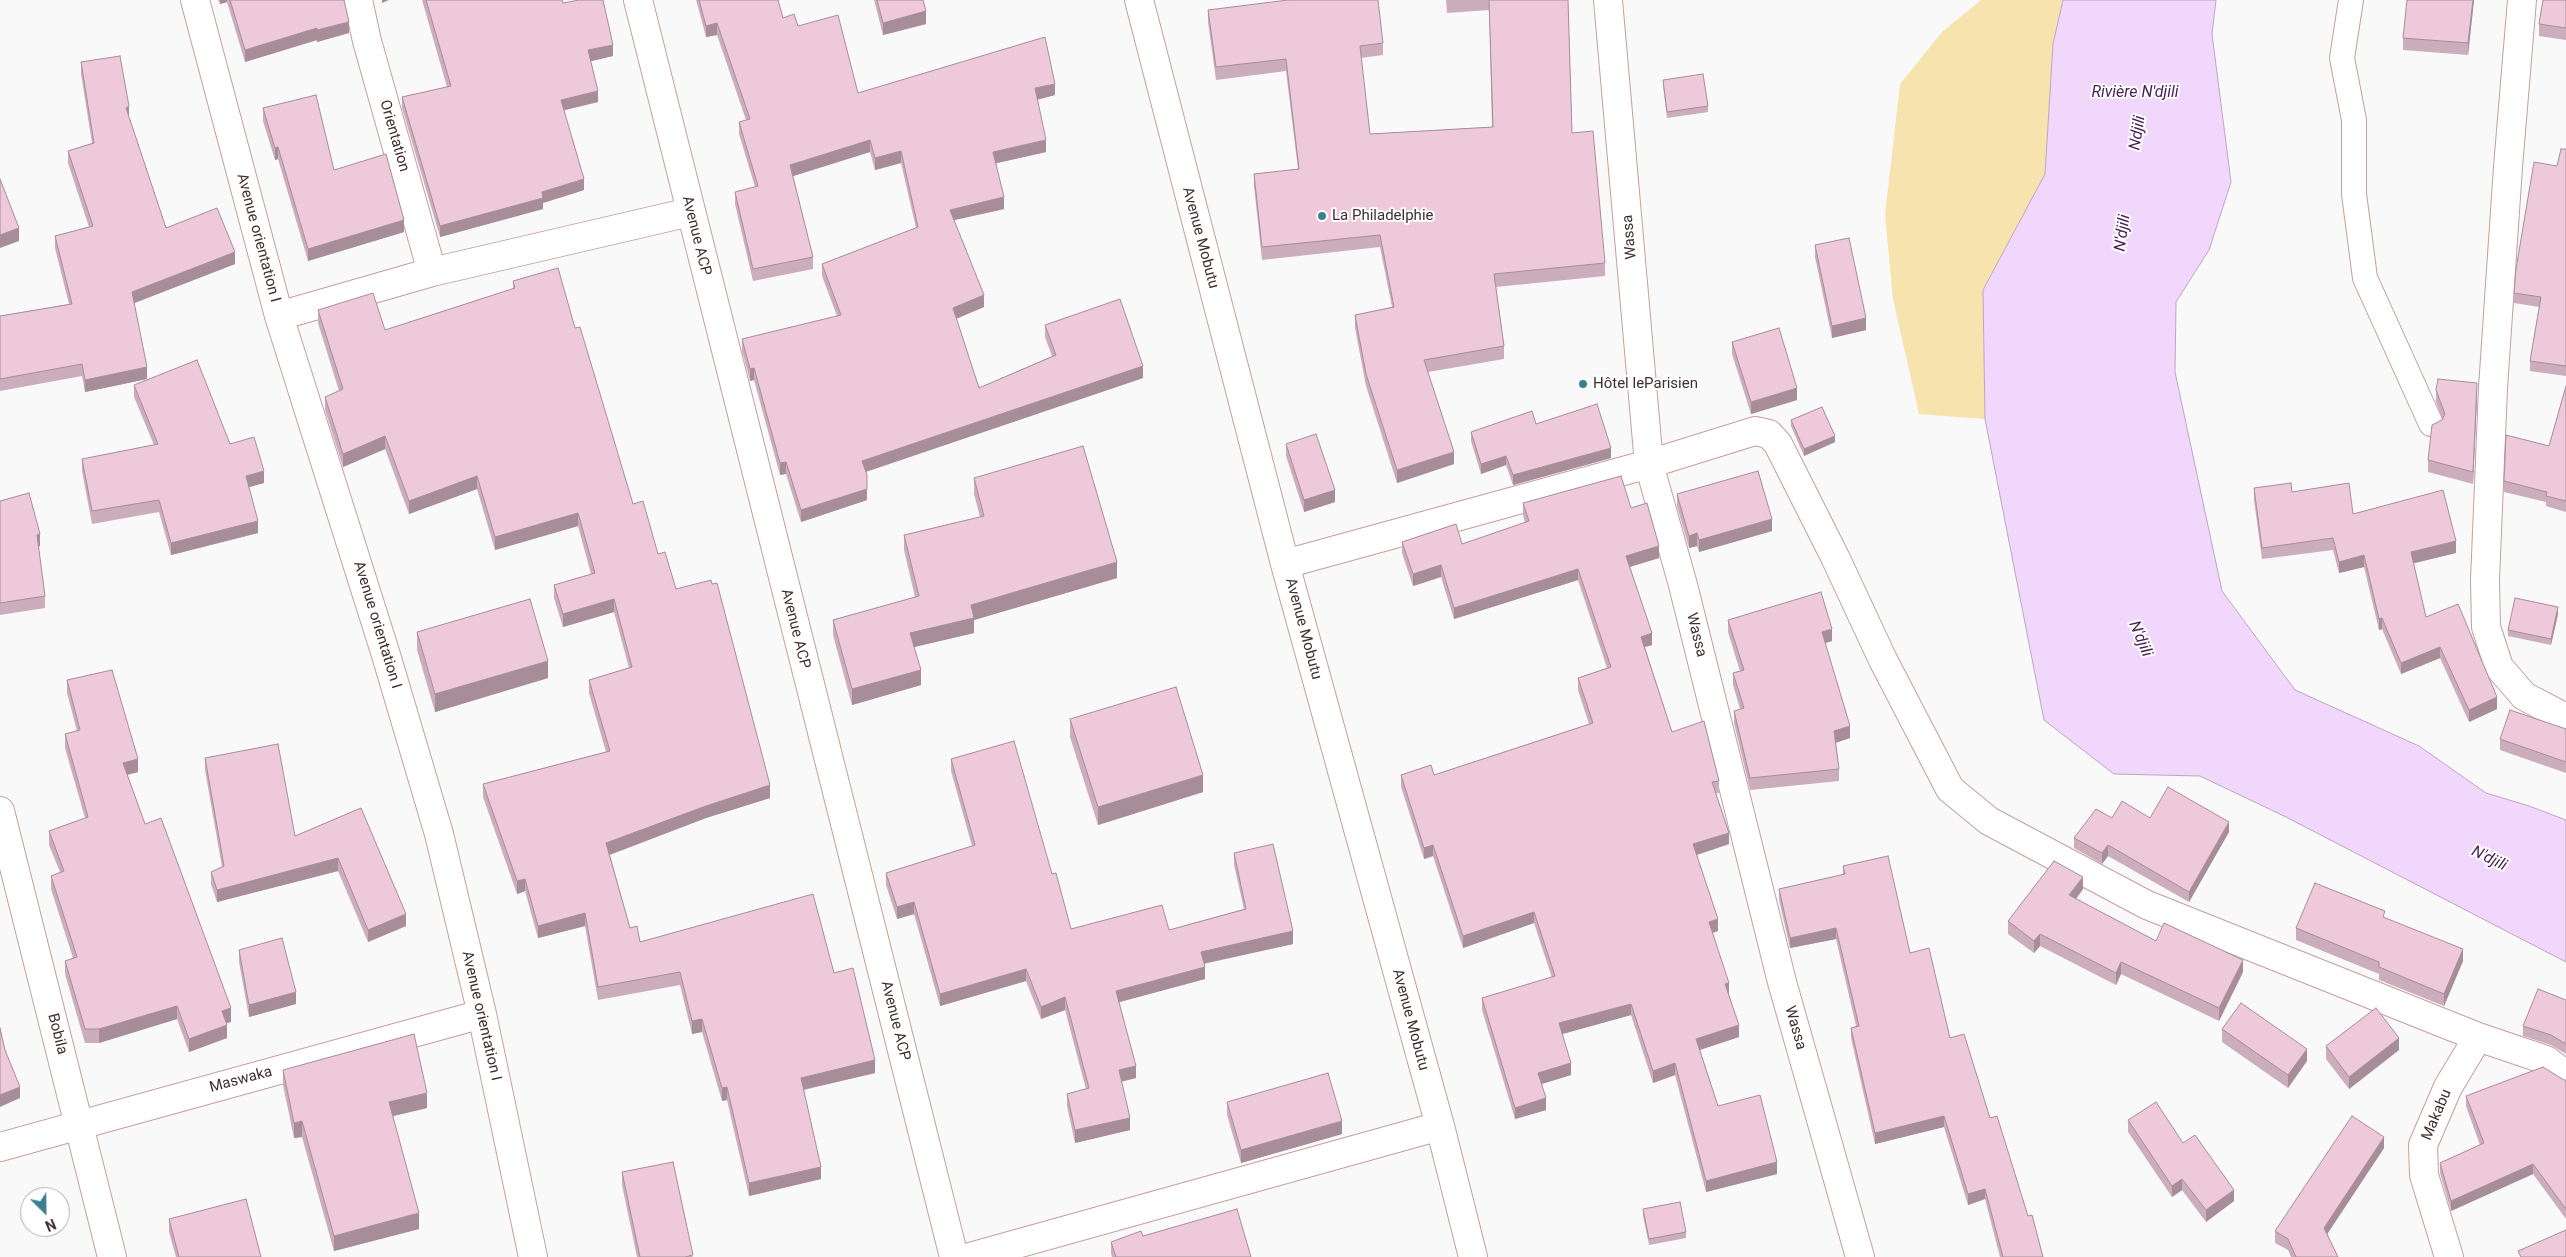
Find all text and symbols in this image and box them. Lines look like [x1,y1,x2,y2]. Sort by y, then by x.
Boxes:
water label: Rivière N'djili [2091,83,2179,103]
street label: Orientation [375,98,413,174]
water label: Ndjili [2126,114,2150,152]
street label: Avenue orientation I [232,172,284,304]
street label: Avenue Mobutu [1178,185,1222,291]
street label: Avenue ACP [677,194,715,278]
place label: La Philadelphie [1332,207,1433,225]
marker: La Philadelphie [1316,210,1328,222]
water label: N'djili [2111,213,2135,253]
street label: Wassa [1619,214,1641,260]
place label: Hôtel leParisien [1593,375,1698,393]
marker: Hôtel leParisien [1577,378,1589,390]
street label: Avenue orientation I [349,559,405,691]
street label: Avenue Mobutu [1281,576,1325,682]
street label: Avenue ACP [776,587,814,671]
street label: Wassa [1682,611,1710,659]
water label: N'djili [2124,618,2156,660]
water label: N'djili [2468,842,2510,876]
street label: Avenue orientation I [457,949,505,1083]
street label: Avenue Mobutu [1388,967,1432,1073]
street label: Avenue ACP [876,979,914,1063]
street label: Wassa [1780,1004,1810,1052]
street label: Bobila [43,1012,71,1056]
street label: Maswaka [208,1063,274,1097]
street label: Makabu [2418,1087,2456,1143]
north arrow [20,1187,70,1237]
text: N [43,1216,58,1234]

